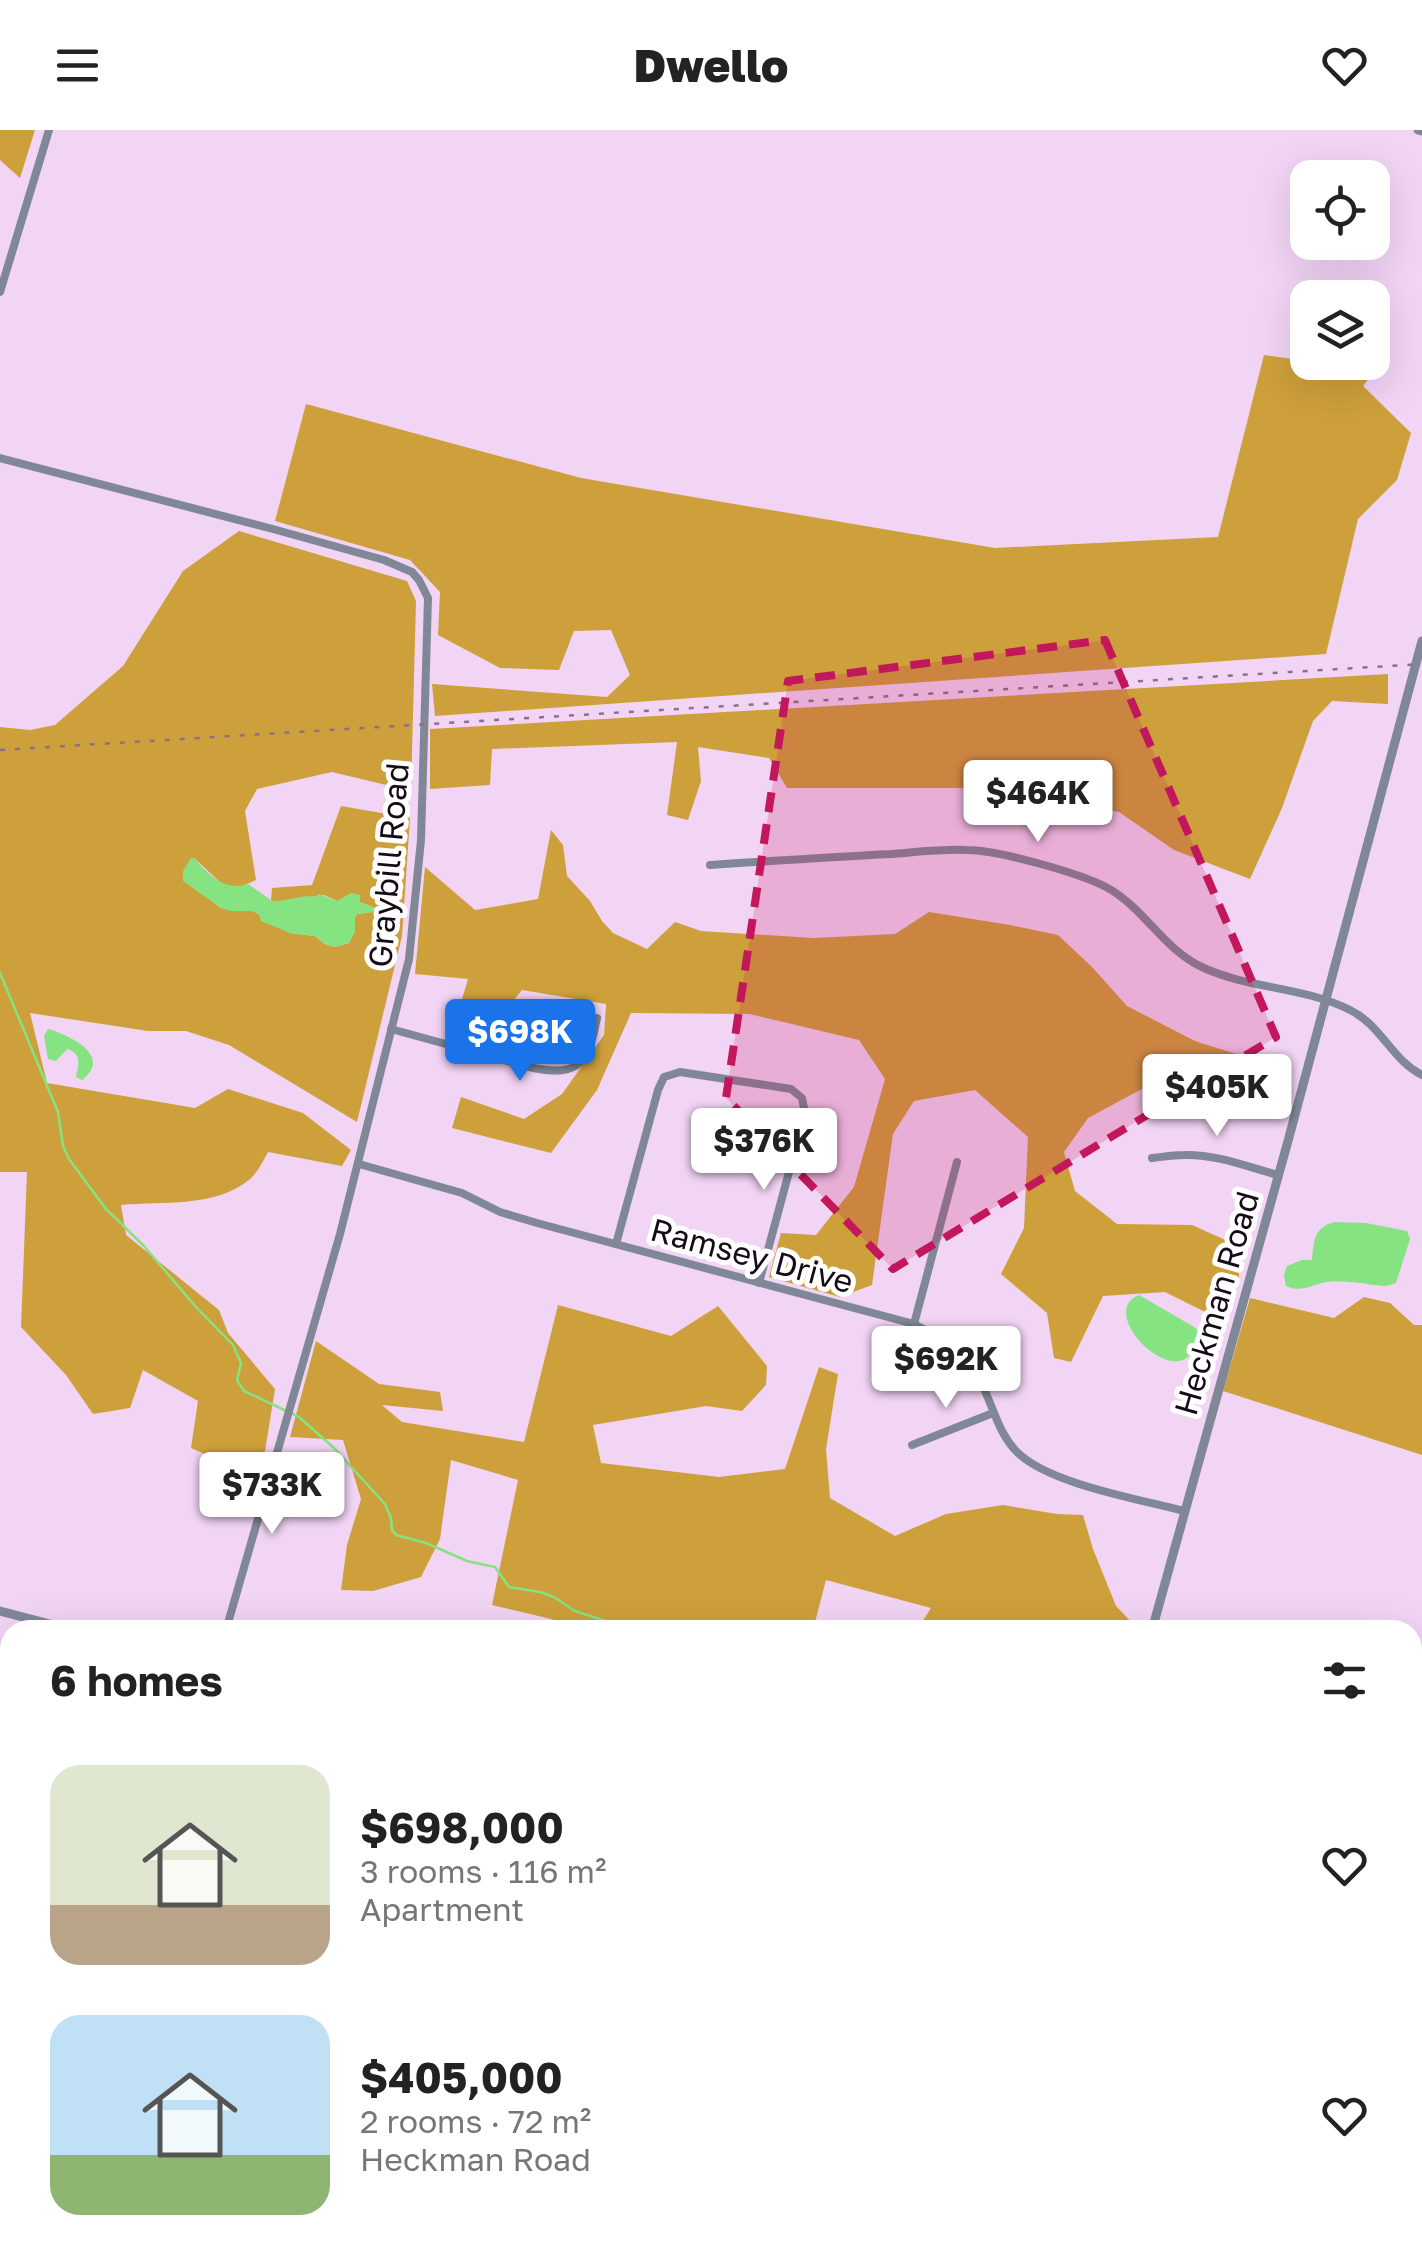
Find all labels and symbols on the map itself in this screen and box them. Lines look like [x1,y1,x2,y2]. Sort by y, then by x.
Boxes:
pin: $464K [968,760,1108,845]
street label: Graybill Road [360,761,416,969]
pin: $698K [450,999,590,1084]
pin: $405K [1147,1054,1287,1139]
pin: $376K [694,1108,834,1193]
street label: Heckman Road [1166,1187,1266,1419]
street label: Ramsey Drive [647,1210,857,1300]
pin: $692K [876,1326,1016,1411]
pin: $733K [202,1452,342,1537]

